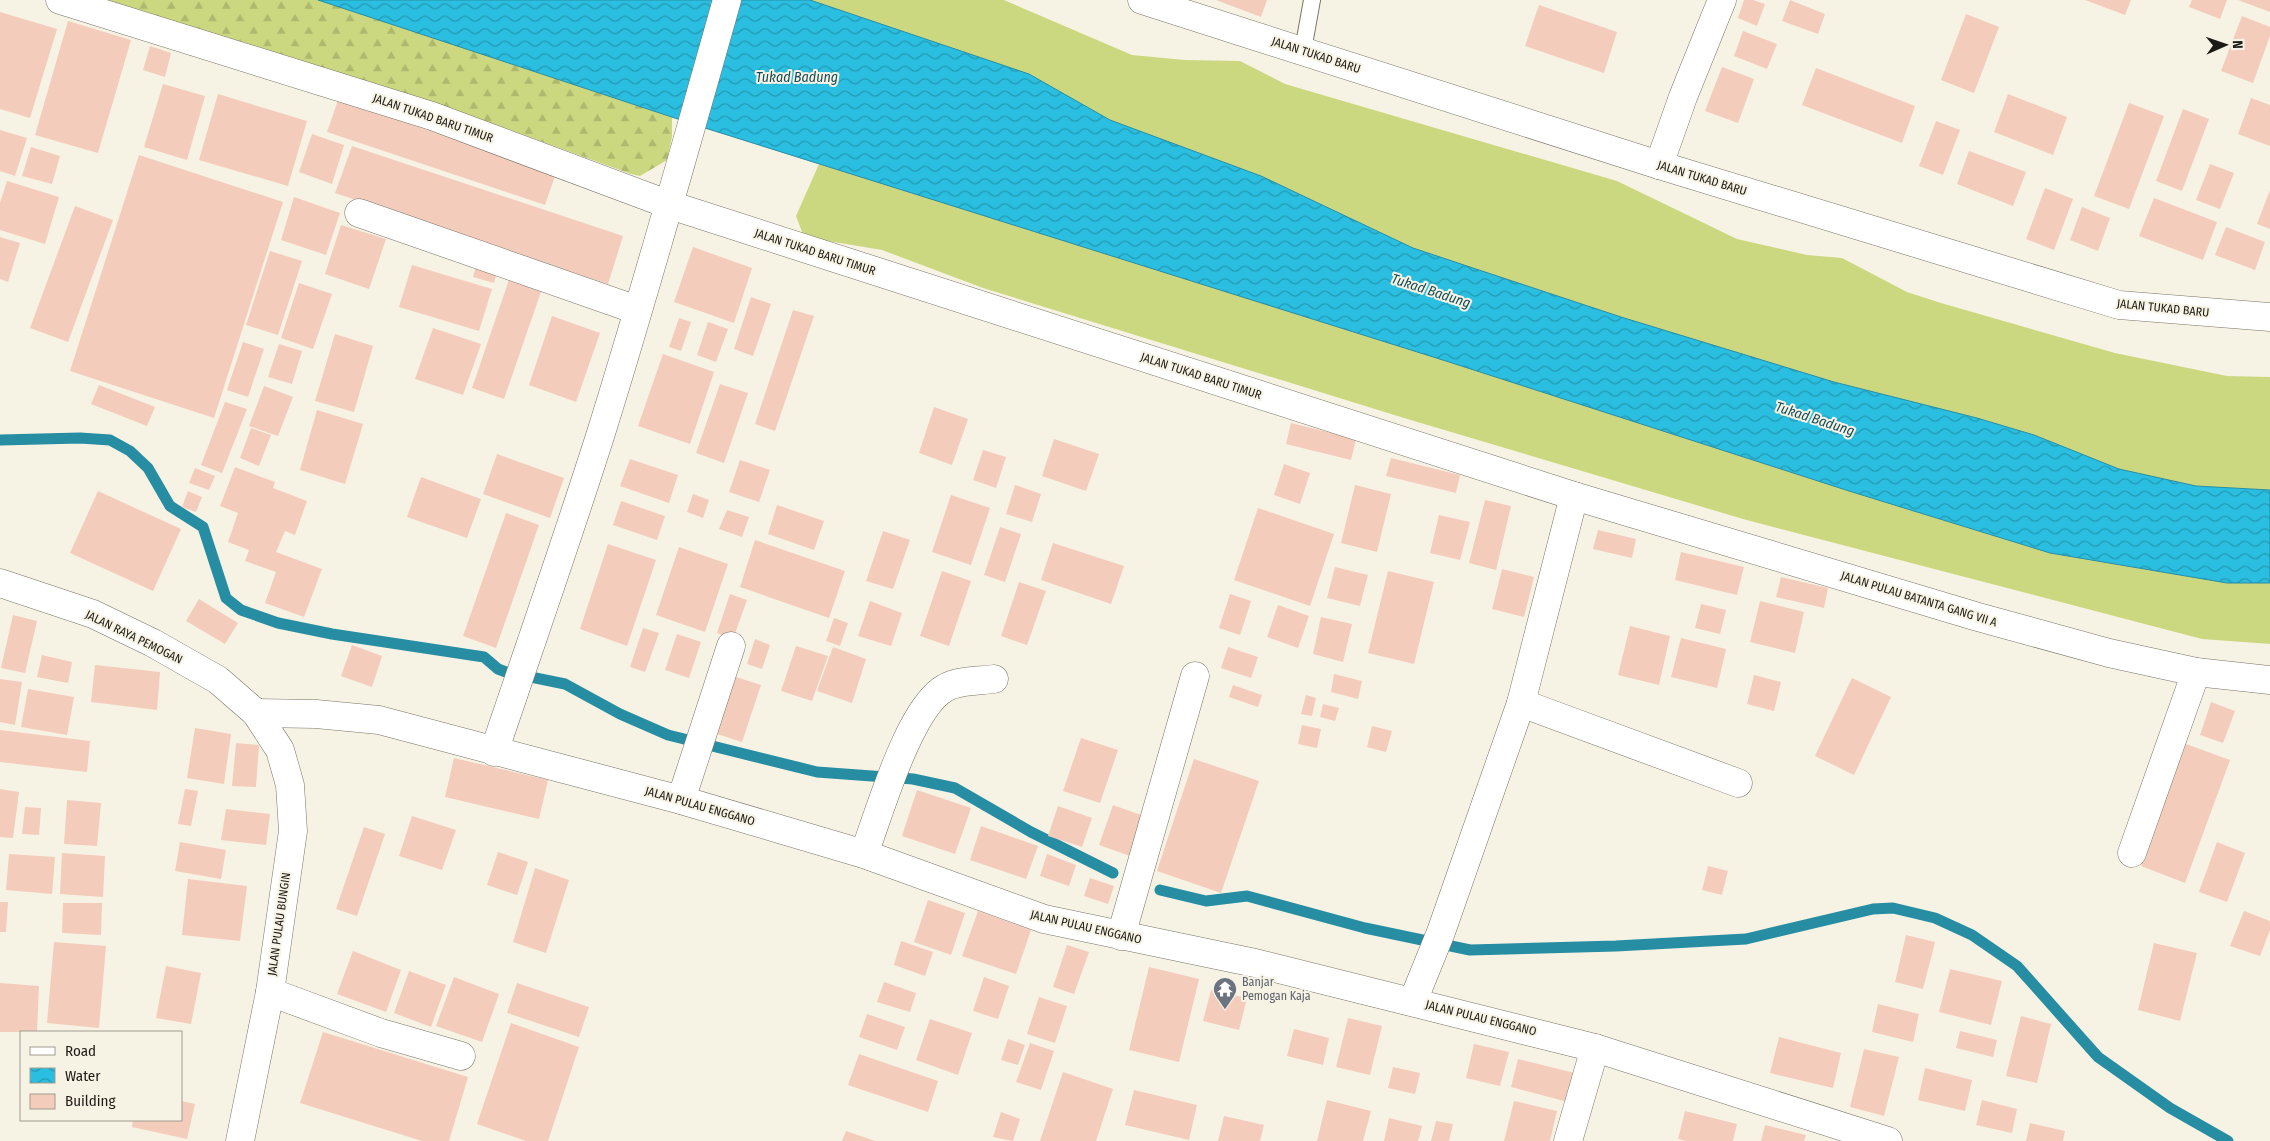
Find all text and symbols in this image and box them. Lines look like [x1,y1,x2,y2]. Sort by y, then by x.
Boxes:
north arrow [2200,20,2250,70]
street label: JALAN TUKAD BARU [1270,34,1362,76]
text: N [2229,40,2246,49]
water label: Tukad Badung [756,69,838,86]
street label: JALAN TUKAD BARU TIMUR [371,91,495,145]
street label: JALAN TUKAD BARU [1656,158,1748,198]
street label: JALAN TUKAD BARU TIMUR [753,226,878,278]
water label: Tukad Badung [1389,270,1473,312]
street label: JALAN TUKAD BARU [2116,296,2210,320]
street label: JALAN TUKAD BARU TIMUR [1139,350,1264,402]
water label: Tukad Badung [1773,398,1857,440]
street label: JALAN PULAU BATANTA GANG VII A [1839,569,1999,630]
street label: JALAN RAYA PEMOGAN [83,607,185,667]
street label: JALAN PULAU ENGGANO [643,784,757,828]
street label: JALAN PULAU BUNGIN [265,871,293,977]
street label: JALAN PULAU ENGGANO [1029,907,1143,947]
place label: Banjar Pemogan Kaja [1242,975,1311,1003]
temple icon: Banjar Pemogan Kaja [1212,976,1238,1010]
street label: JALAN PULAU ENGGANO [1424,997,1538,1039]
legend [20,1031,182,1121]
text: Road [65,1042,96,1060]
text: Water [65,1067,101,1085]
text: Building [65,1092,116,1110]

